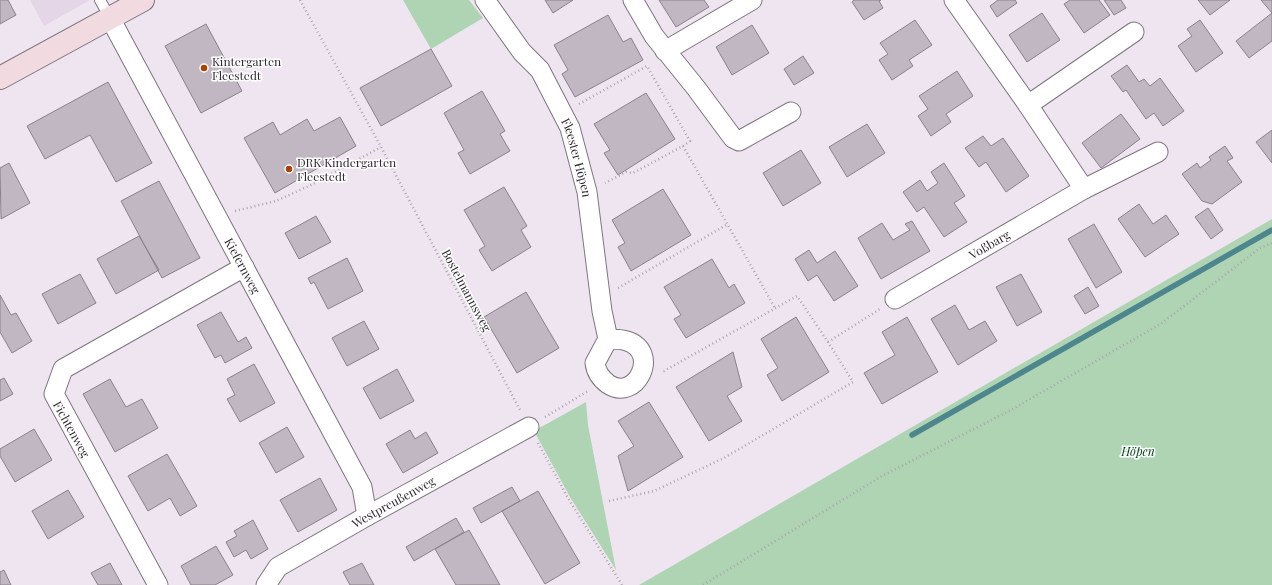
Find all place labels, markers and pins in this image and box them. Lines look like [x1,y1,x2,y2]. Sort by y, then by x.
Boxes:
place label: Kintergarten Fleestedt [212,53,281,83]
marker: Kintergarten Fleestedt [199,63,209,73]
place label: DRK Kindergarten Fleestedt [297,154,396,184]
marker: DRK Kindergarten Fleestedt [284,164,294,174]

